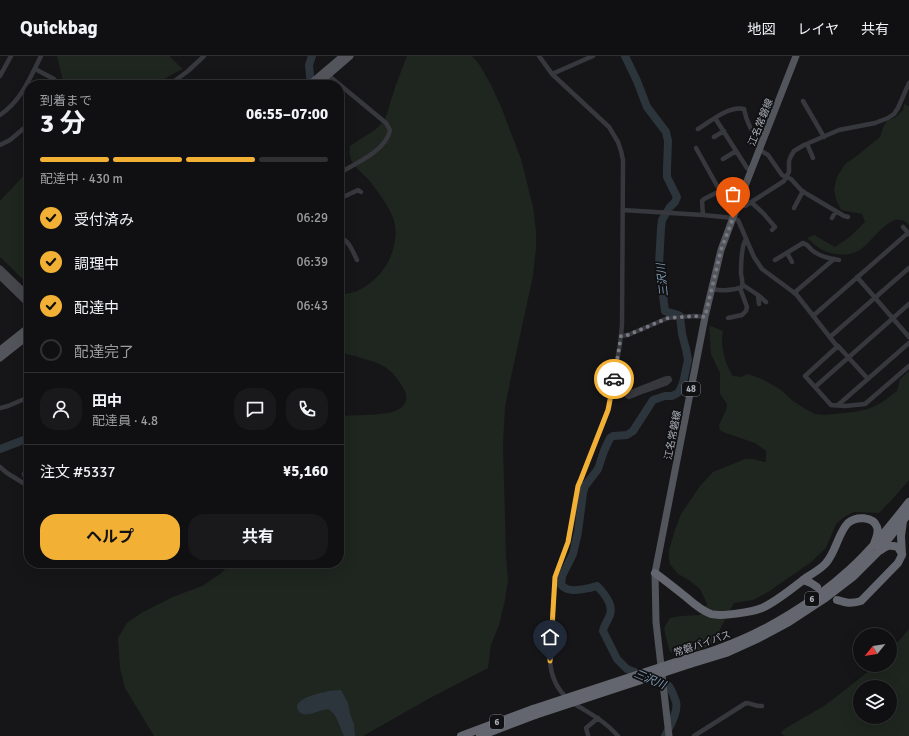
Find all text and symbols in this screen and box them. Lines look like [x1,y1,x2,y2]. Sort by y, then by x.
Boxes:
text: Quickbag [20,16,98,40]
text: 地図 [747,21,775,38]
text: レイヤ [797,21,839,38]
text: 共有 [861,21,889,38]
text: 到着まで [40,93,92,109]
street label: 江名常磐線 [746,97,776,148]
text: 06:55–07:00 [246,105,328,123]
text: 3 分 [40,108,86,140]
text: 配達中 · 430 m [40,171,123,187]
pin [716,177,750,218]
icon: bag [722,183,744,205]
icon: check [40,207,62,229]
text: 06:29 [296,210,328,226]
text: 受付済み [74,211,134,229]
icon: check [40,251,62,273]
text: 06:39 [296,254,328,270]
text: 調理中 [74,255,119,273]
water label: 三沢川 [654,262,671,297]
icon: check [40,295,62,317]
text: 06:43 [296,298,328,314]
text: 配達中 [74,299,119,317]
text: 配達完了 [74,343,134,361]
courier [594,359,634,399]
icon: car [603,368,625,390]
road number: 48 [682,382,700,396]
button: person [40,388,82,430]
button: chat [234,388,276,430]
button: phone [286,388,328,430]
text: 田中 [92,392,122,410]
street label: 江名常磐線 [662,410,684,461]
text: 配達員 · 4.8 [92,413,158,429]
text: ¥5,160 [283,462,328,480]
text: 注文 #5337 [40,463,115,481]
button: ヘルプ [40,514,180,560]
button: 共有 [188,514,328,560]
road number: 6 [805,592,819,606]
pin [533,620,567,661]
icon: home [539,626,561,648]
north arrow [853,628,897,672]
map controls [853,628,897,724]
street label: 常磐バイパス [672,629,733,659]
water label: 三沢川 [632,667,668,692]
button: layers [853,680,897,724]
road number: 6 [490,715,504,729]

